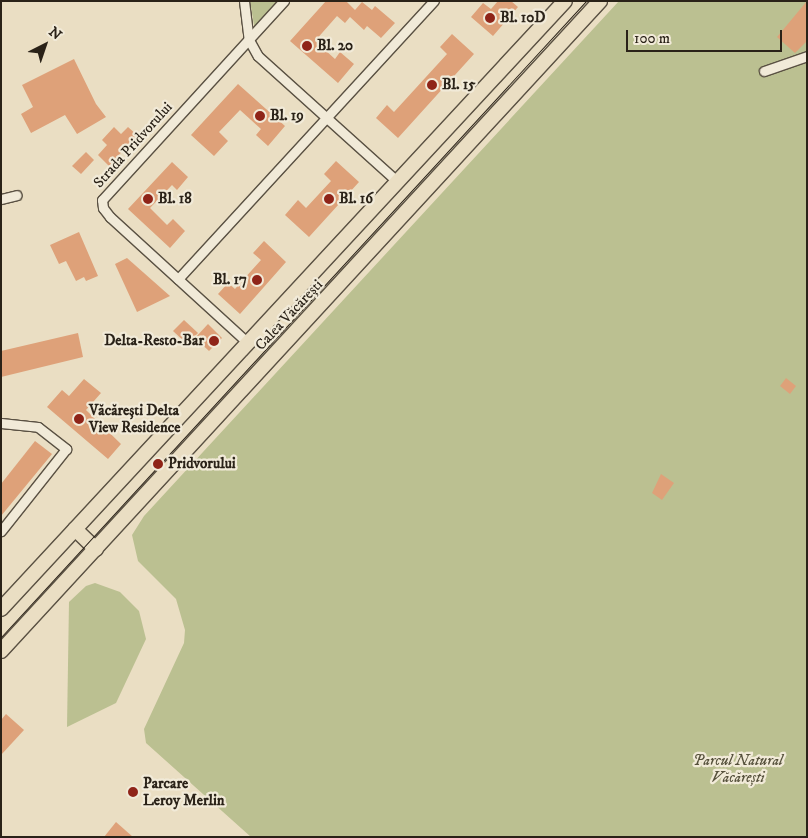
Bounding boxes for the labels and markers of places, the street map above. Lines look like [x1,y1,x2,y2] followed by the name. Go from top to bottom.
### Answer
[500,9,545,27] place label: Bl. 10D
[484,12,496,24] marker: Bl. 10D
[317,37,353,55] place label: Bl. 20
[301,40,313,52] marker: Bl. 20
[442,76,476,94] place label: Bl. 15
[426,79,438,91] marker: Bl. 15
[270,107,304,125] place label: Bl. 19
[254,110,266,122] marker: Bl. 19
[158,190,192,208] place label: Bl. 18
[339,190,373,208] place label: Bl. 16
[142,193,154,205] marker: Bl. 18
[323,193,335,205] marker: Bl. 16
[213,271,247,289] place label: Bl. 17
[251,274,263,286] marker: Bl. 17
[104,332,204,350] place label: Delta-Resto-Bar
[208,335,220,347] marker: Delta-Resto-Bar
[89,401,180,436] place label: Văcărești Delta View Residence
[73,413,85,425] marker: Văcărești Delta View Residence
[168,455,236,473] place label: Pridvorului
[152,458,164,470] marker: Pridvorului
[143,774,225,809] place label: Parcare Leroy Merlin
[127,786,139,798] marker: Parcare Leroy Merlin

